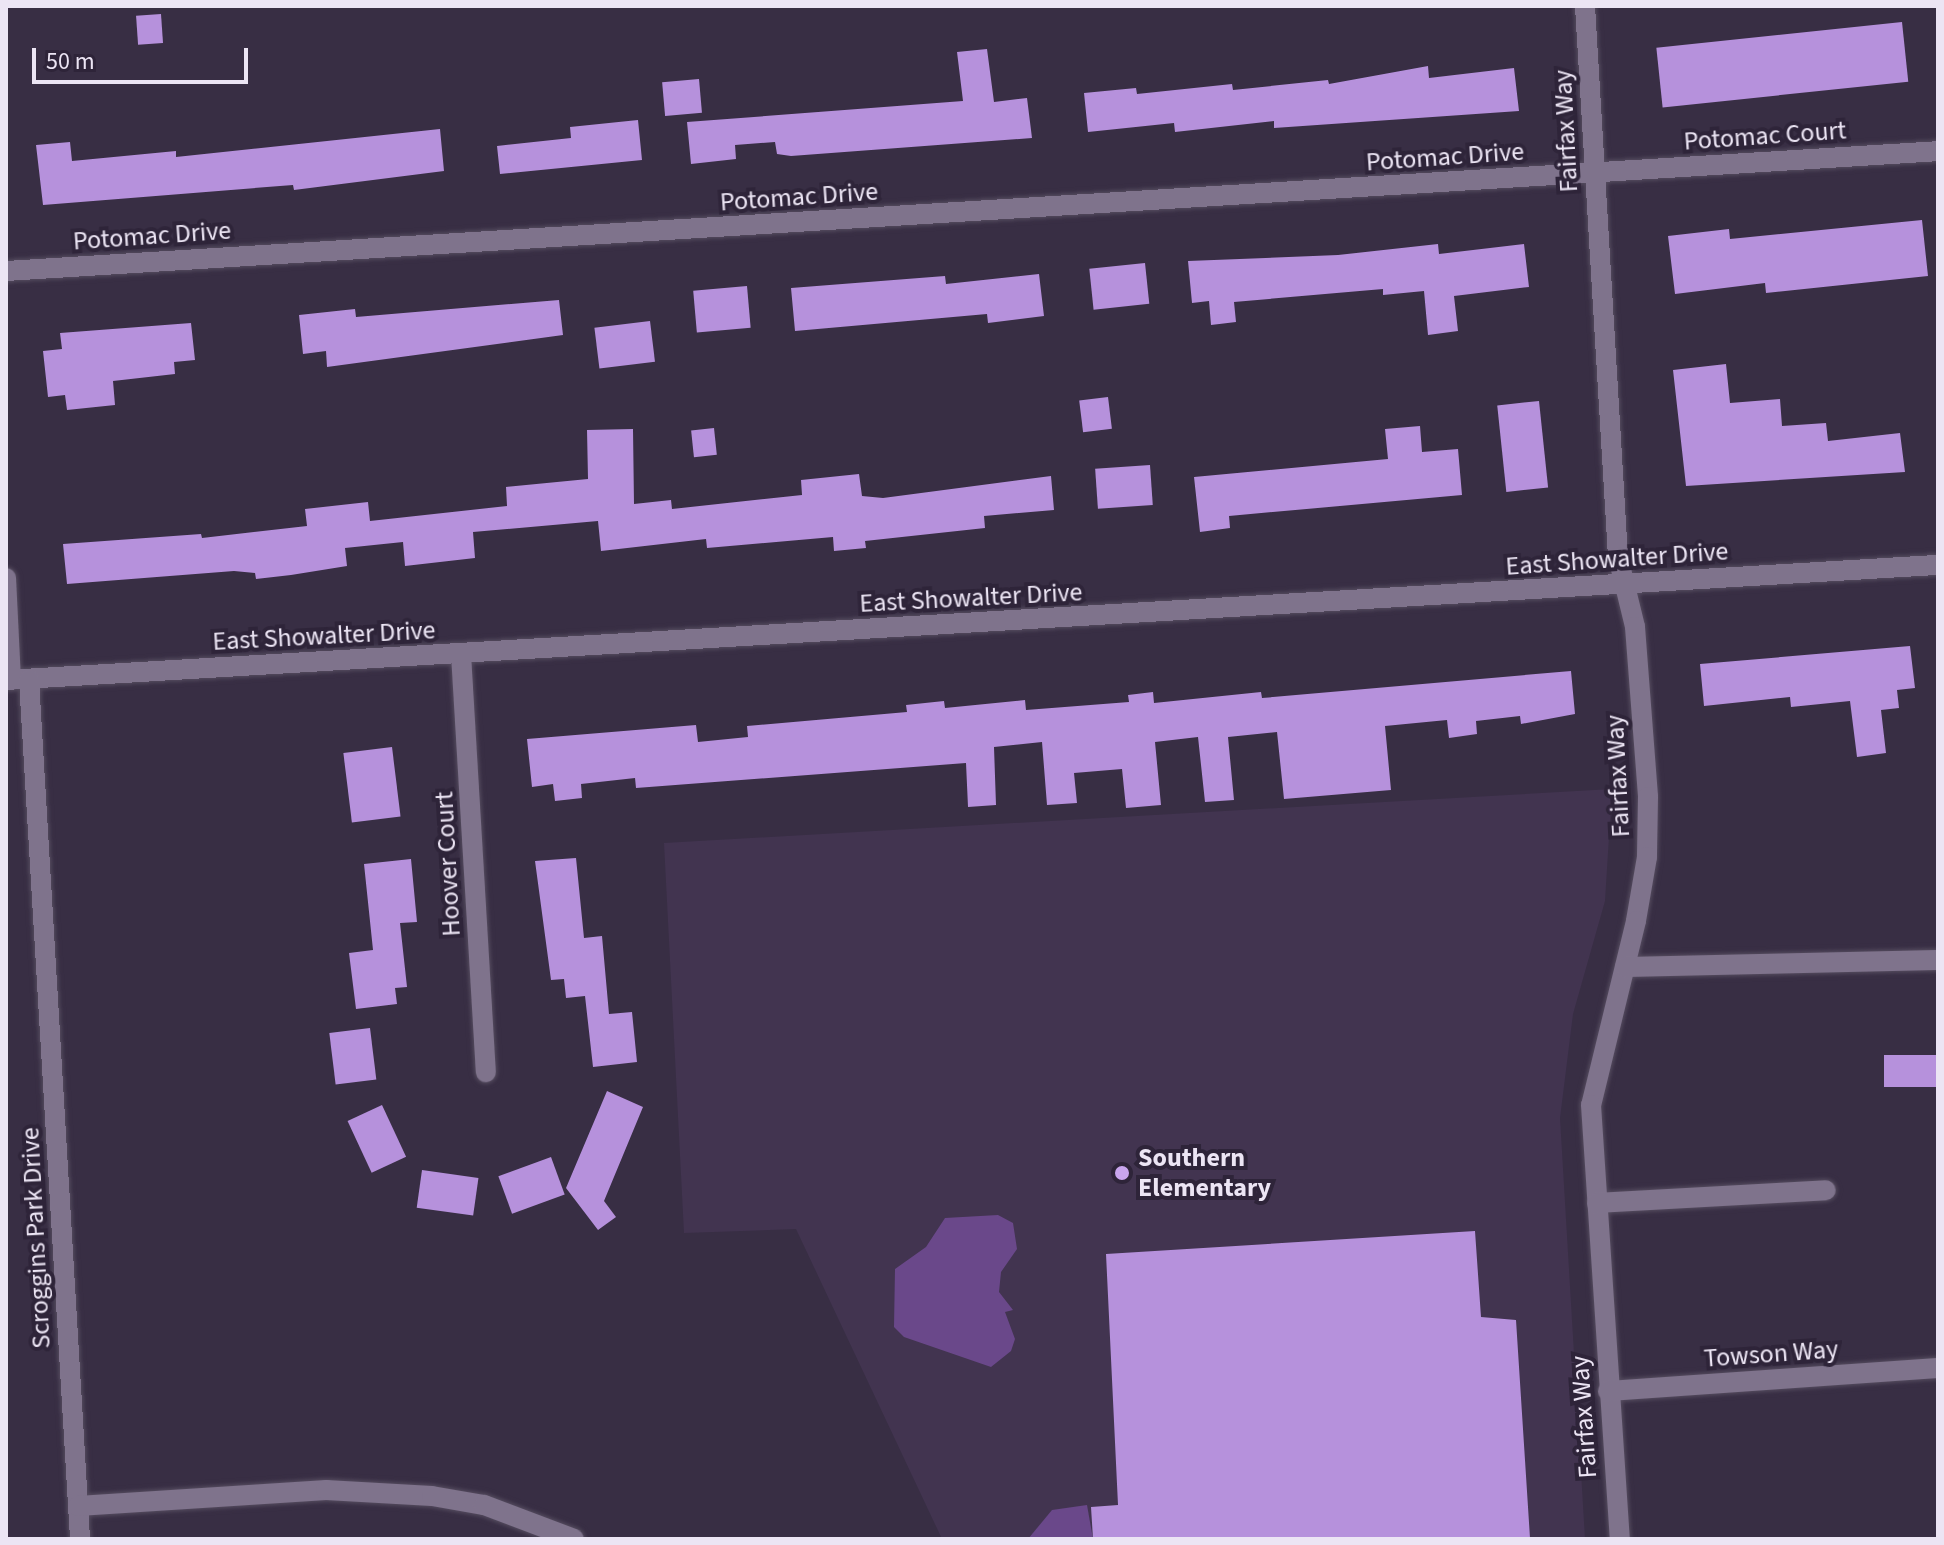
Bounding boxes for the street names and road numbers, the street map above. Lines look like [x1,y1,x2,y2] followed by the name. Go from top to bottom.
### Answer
[1547,69,1585,193] street label: Fairfax Way
[1683,115,1847,157] street label: Potomac Court
[1365,136,1525,178] street label: Potomac Drive
[719,176,879,218] street label: Potomac Drive
[72,215,232,257] street label: Potomac Drive
[1505,536,1729,582] street label: East Showalter Drive
[859,577,1083,619] street label: East Showalter Drive
[212,615,436,657] street label: East Showalter Drive
[1599,714,1637,838] street label: Fairfax Way
[429,791,467,937] street label: Hoover Court
[15,1127,57,1349] street label: Scroggins Park Drive
[1703,1334,1839,1374] street label: Towson Way
[1564,1355,1604,1479] street label: Fairfax Way

